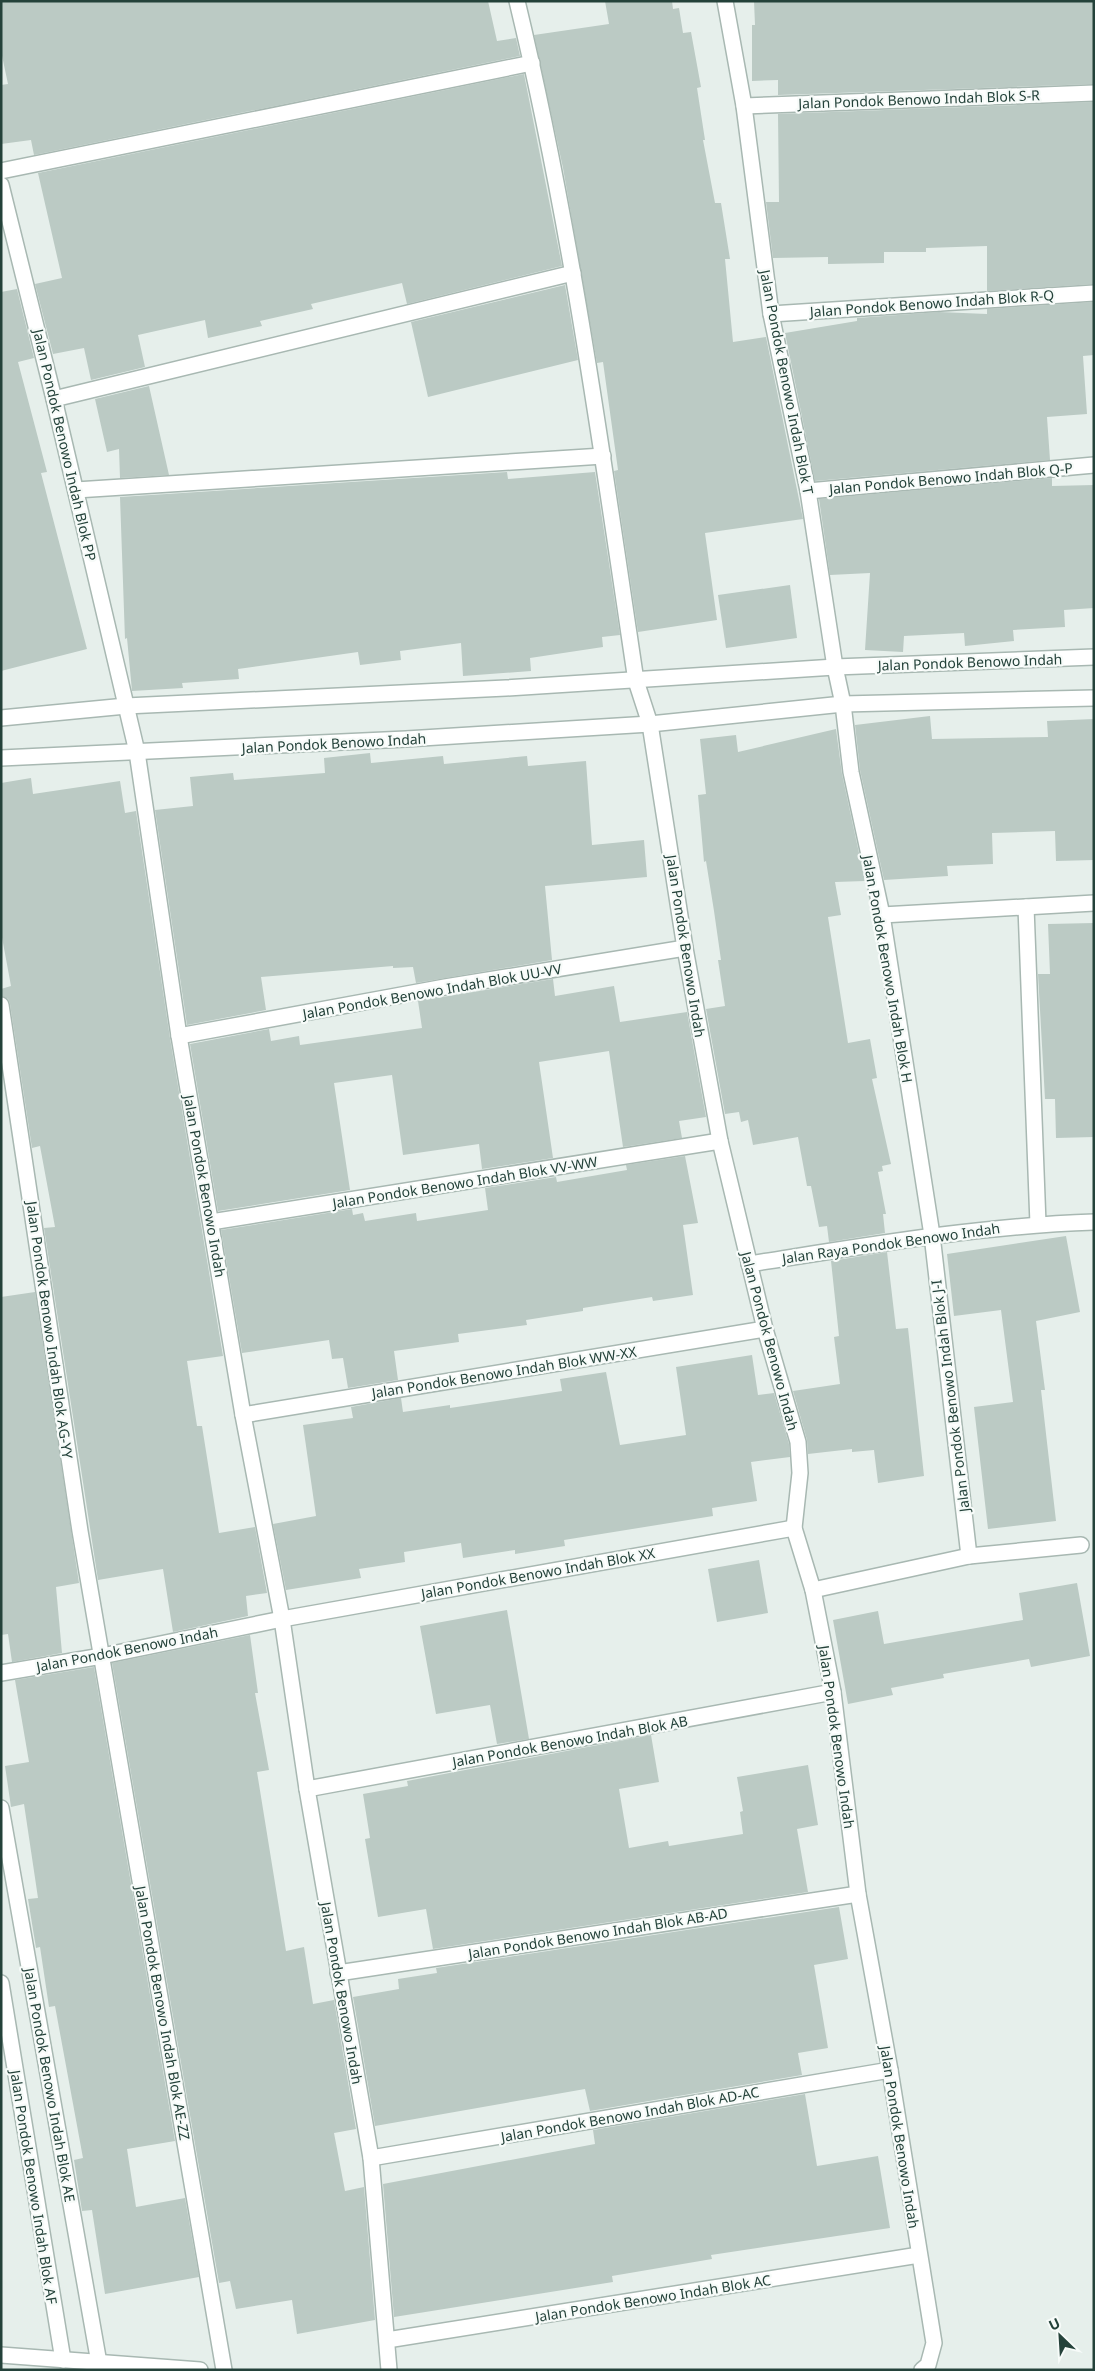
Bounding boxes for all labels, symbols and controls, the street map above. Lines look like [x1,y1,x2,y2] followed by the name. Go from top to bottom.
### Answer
[796,85,1040,113] street label: Jalan Pondok Benowo Indah Blok S-R
[756,266,818,496] street label: Jalan Pondok Benowo Indah Blok T
[807,285,1055,321] street label: Jalan Pondok Benowo Indah Blok R-Q
[29,325,101,563] street label: Jalan Pondok Benowo Indah Blok PP
[826,458,1074,498] street label: Jalan Pondok Benowo Indah Blok Q-P
[875,649,1063,675] street label: Jalan Pondok Benowo Indah
[239,729,427,757] street label: Jalan Pondok Benowo Indah
[662,851,710,1039] street label: Jalan Pondok Benowo Indah
[858,852,917,1084] street label: Jalan Pondok Benowo Indah Blok H
[299,959,563,1023] street label: Jalan Pondok Benowo Indah Blok UU-VV
[179,1091,230,1279] street label: Jalan Pondok Benowo Indah
[329,1152,599,1213] street label: Jalan Pondok Benowo Indah Blok VV-WW
[22,1198,77,1460] street label: Jalan Pondok Benowo Indah Blok AG-YY
[779,1218,1001,1268] street label: Jalan Raya Pondok Benowo Indah
[736,1247,803,1433] street label: Jalan Pondok Benowo Indah
[926,1279,974,1515] street label: Jalan Pondok Benowo Indah Blok J-I
[368,1342,638,1403] street label: Jalan Pondok Benowo Indah Blok WW-XX
[418,1543,657,1603] street label: Jalan Pondok Benowo Indah Blok XX
[33,1622,219,1676] street label: Jalan Pondok Benowo Indah
[814,1642,859,1830] street label: Jalan Pondok Benowo Indah
[449,1711,689,1771] street label: Jalan Pondok Benowo Indah Blok AB
[131,1882,195,2142] street label: Jalan Pondok Benowo Indah Blok AE-ZZ
[316,1898,367,2086] street label: Jalan Pondok Benowo Indah
[465,1903,729,1963] street label: Jalan Pondok Benowo Indah Blok AB-AD
[20,1965,80,2204] street label: Jalan Pondok Benowo Indah Blok AE
[876,2042,924,2230] street label: Jalan Pondok Benowo Indah
[6,2067,62,2305] street label: Jalan Pondok Benowo Indah Blok AF
[497,2082,761,2146] street label: Jalan Pondok Benowo Indah Blok AD-AC
[532,2270,772,2326] street label: Jalan Pondok Benowo Indah Blok AC
[1035,2311,1085,2361] north arrow
[1045,2313,1063,2335] text: U

